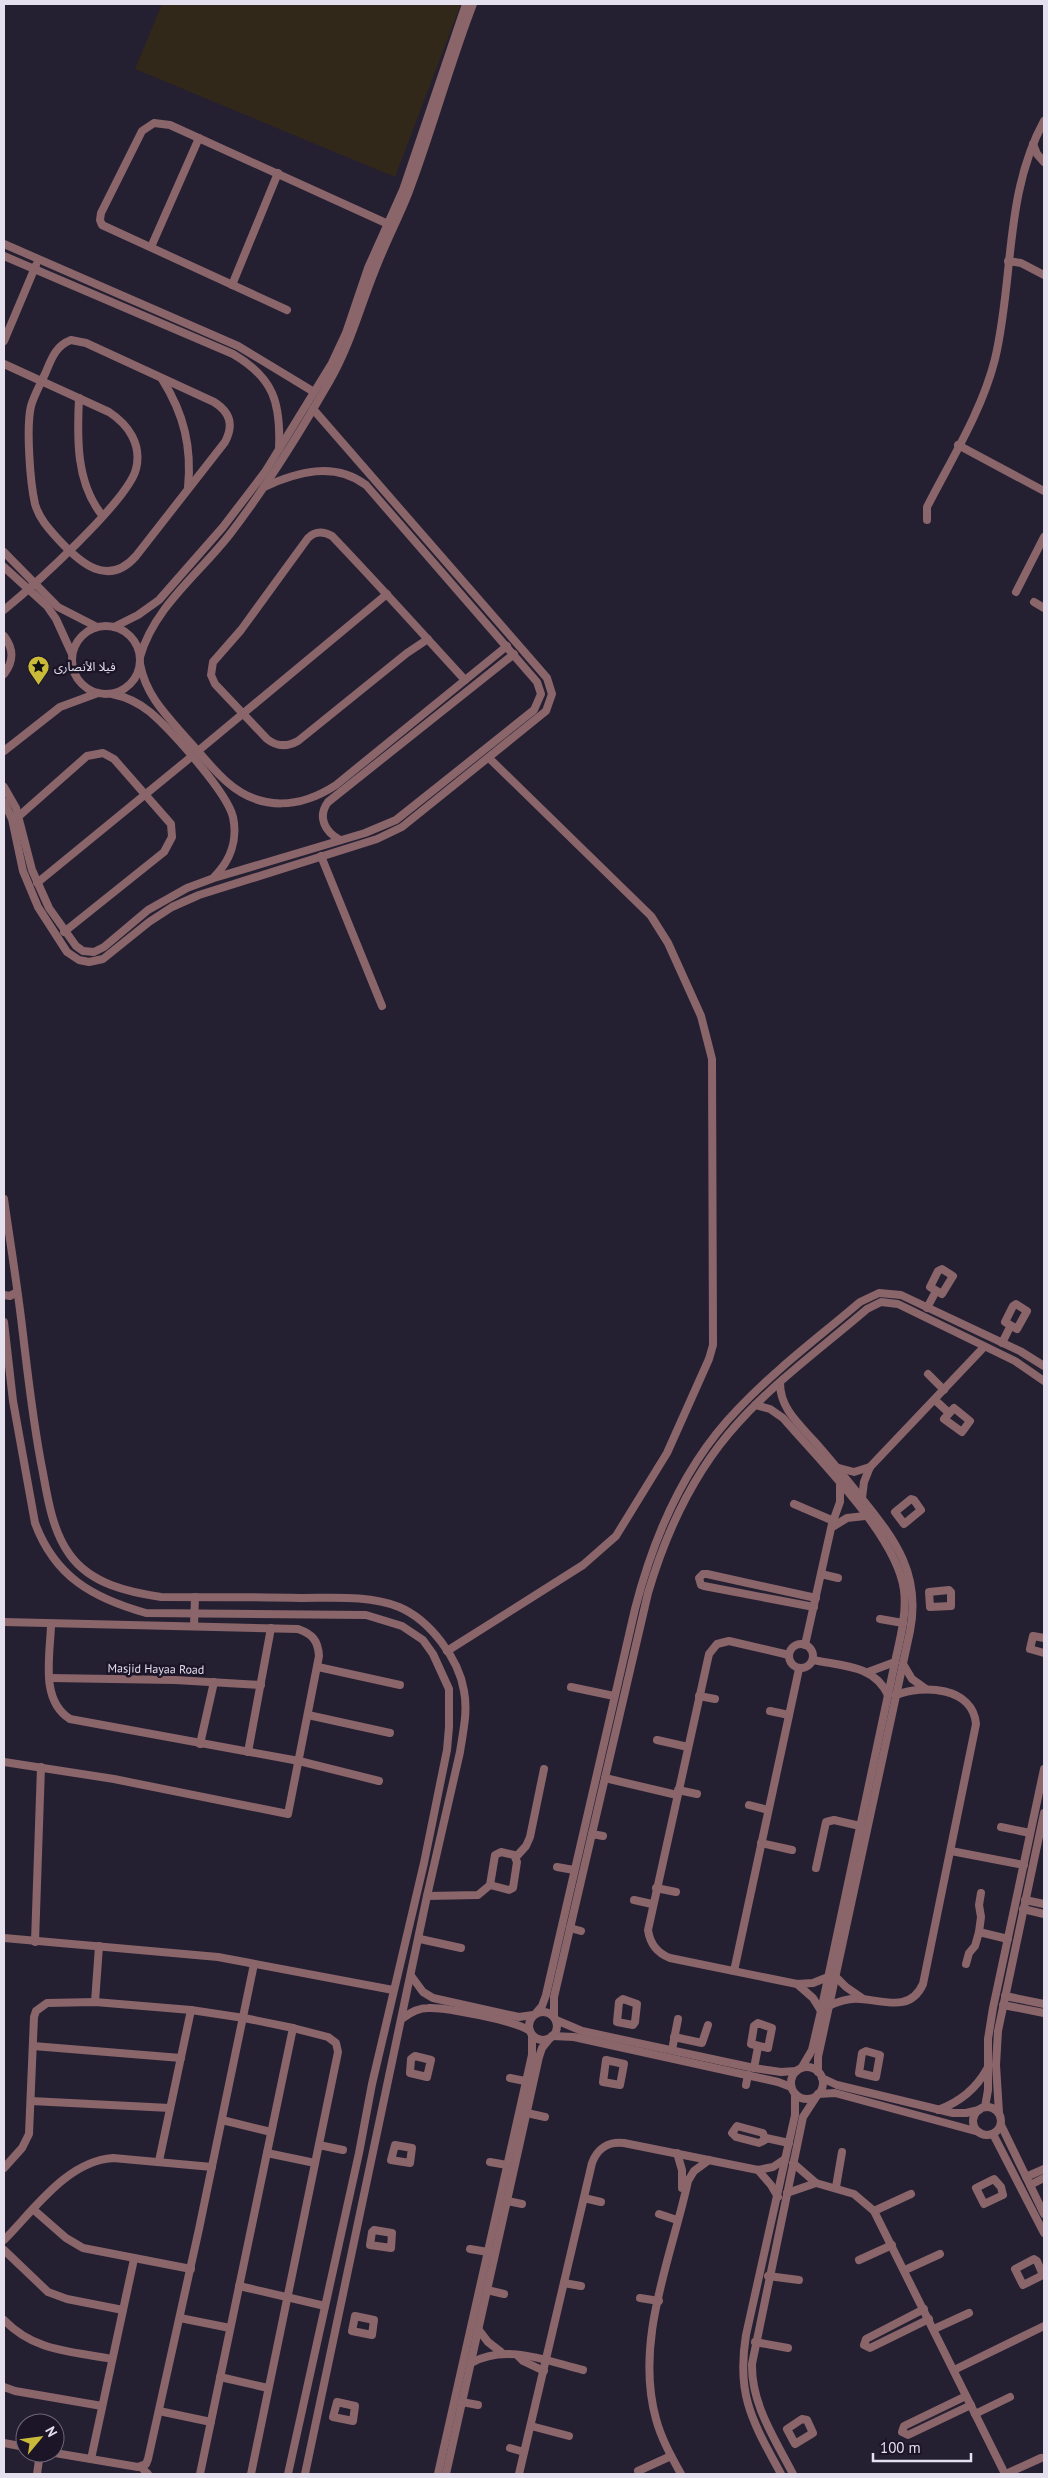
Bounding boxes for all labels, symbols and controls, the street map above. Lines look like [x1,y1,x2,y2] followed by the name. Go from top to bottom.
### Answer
[26,655,50,686] place icon: فيلا الأنصارى
[54,659,116,674] place label: فيلا الأنصارى
[108,1660,204,1677] street label: Masjid Hayaa Road
[15,2413,65,2463] north arrow
[41,2423,61,2440] text: N
[873,2430,970,2462] scale bar
[880,2438,921,2457] text: 100 m

